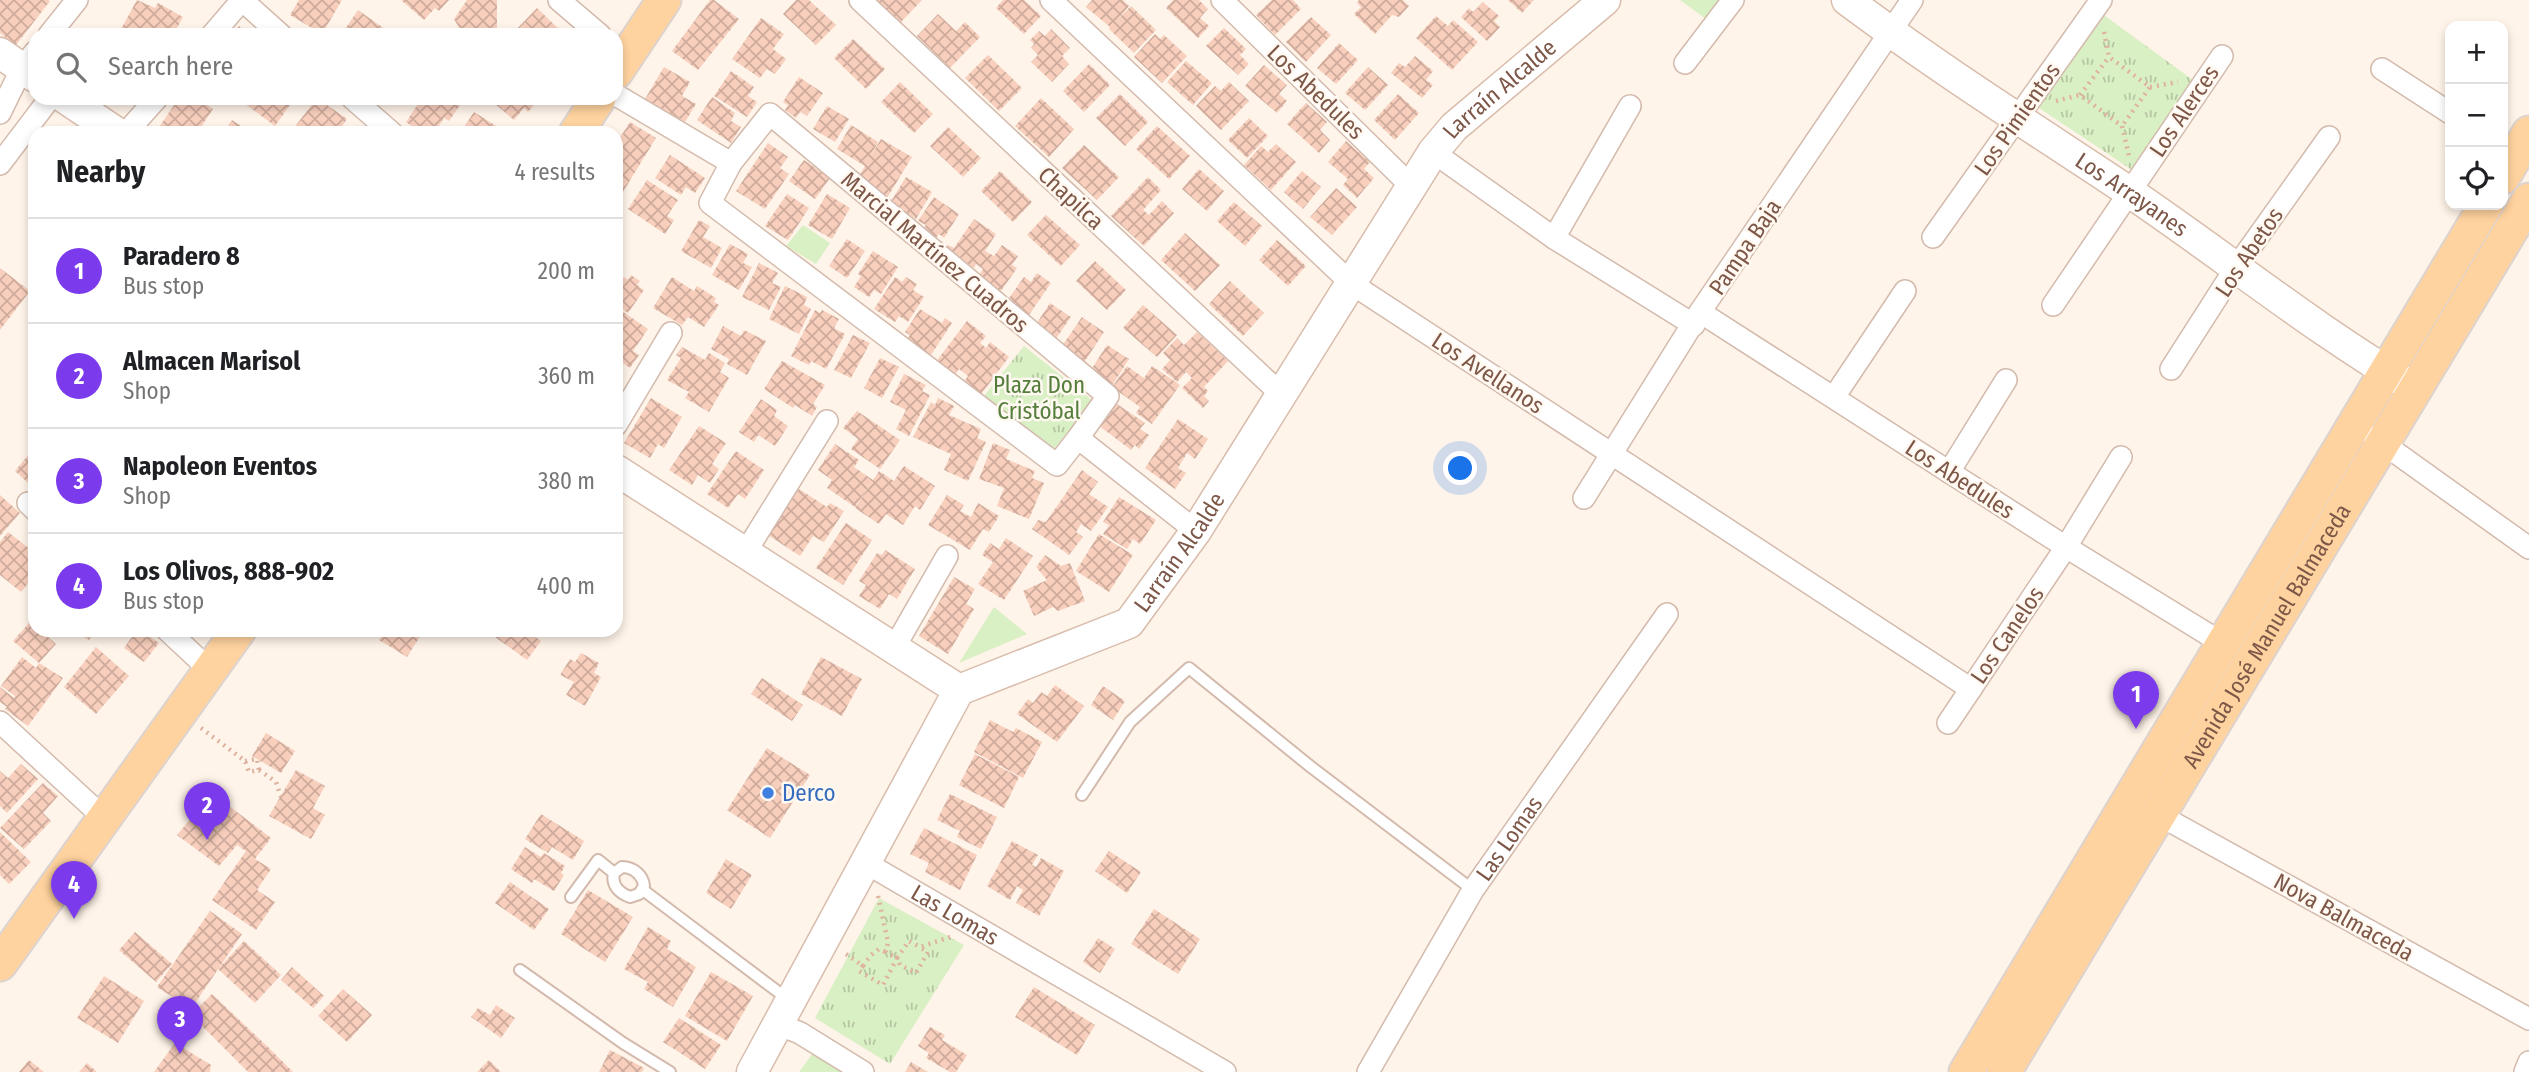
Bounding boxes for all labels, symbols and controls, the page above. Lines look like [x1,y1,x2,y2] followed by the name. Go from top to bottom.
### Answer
[2445,21,2508,210] map controls
[2445,21,2508,84] button: +
[28,28,623,105] search box
[1437,33,1562,144] street label: Larraín Alcalde
[1262,39,1371,145] street label: Los Abedules
[52,48,90,86] icon: search
[108,51,233,82] text: Search here
[1968,57,2066,181] street label: Los Pimientos
[2143,60,2225,162] street label: Los Alerces
[2445,84,2508,147] button: −
[2070,146,2194,243] street label: Los Arrayanes
[2445,147,2508,210] button: locate
[56,154,145,190] text: Nearby
[514,158,595,186] text: 4 results
[1032,161,1110,235] street label: Chapilca
[836,165,1035,339] street label: Marcial Martínez Cuadros
[1703,194,1787,300] street label: Pampa Baja
[2209,202,2289,302] street label: Los Abetos
[123,241,240,272] text: Paradero 8
[74,257,84,285] text: 1
[538,257,595,285] text: 200 m
[123,272,204,300] text: Bus stop
[1427,326,1549,420] street label: Los Avellanos
[123,346,300,377] text: Almacen Marisol
[74,362,84,390] text: 2
[538,362,595,390] text: 360 m
[993,371,1085,425] park label: Plaza Don Cristóbal
[123,377,171,405] text: Shop
[1900,433,2020,525] street label: Los Abedules
[123,451,317,482] text: Napoleon Eventos
[1443,451,1477,485] your location
[74,467,84,495] text: 3
[538,467,595,495] text: 380 m
[123,482,171,510] text: Shop
[1128,487,1231,618] street label: Larraín Alcalde
[2176,499,2357,773] street label: Avenida José Manuel Balmaceda
[123,556,334,587] text: Los Olivos, 888-902
[73,572,85,600] text: 4
[537,572,595,600] text: 400 m
[1964,581,2050,689] street label: Los Canelos
[123,587,204,615] text: Bus stop
[2113,671,2159,729] pin: 1
[782,779,836,807] place label: Derco
[184,782,230,840] pin: 2
[760,785,776,801] marker: Derco
[1470,791,1549,886] street label: Las Lomas
[51,861,97,919] pin: 4
[2269,867,2419,967] street label: Nova Balmaceda
[906,878,1004,951] street label: Las Lomas
[157,996,203,1054] pin: 3

